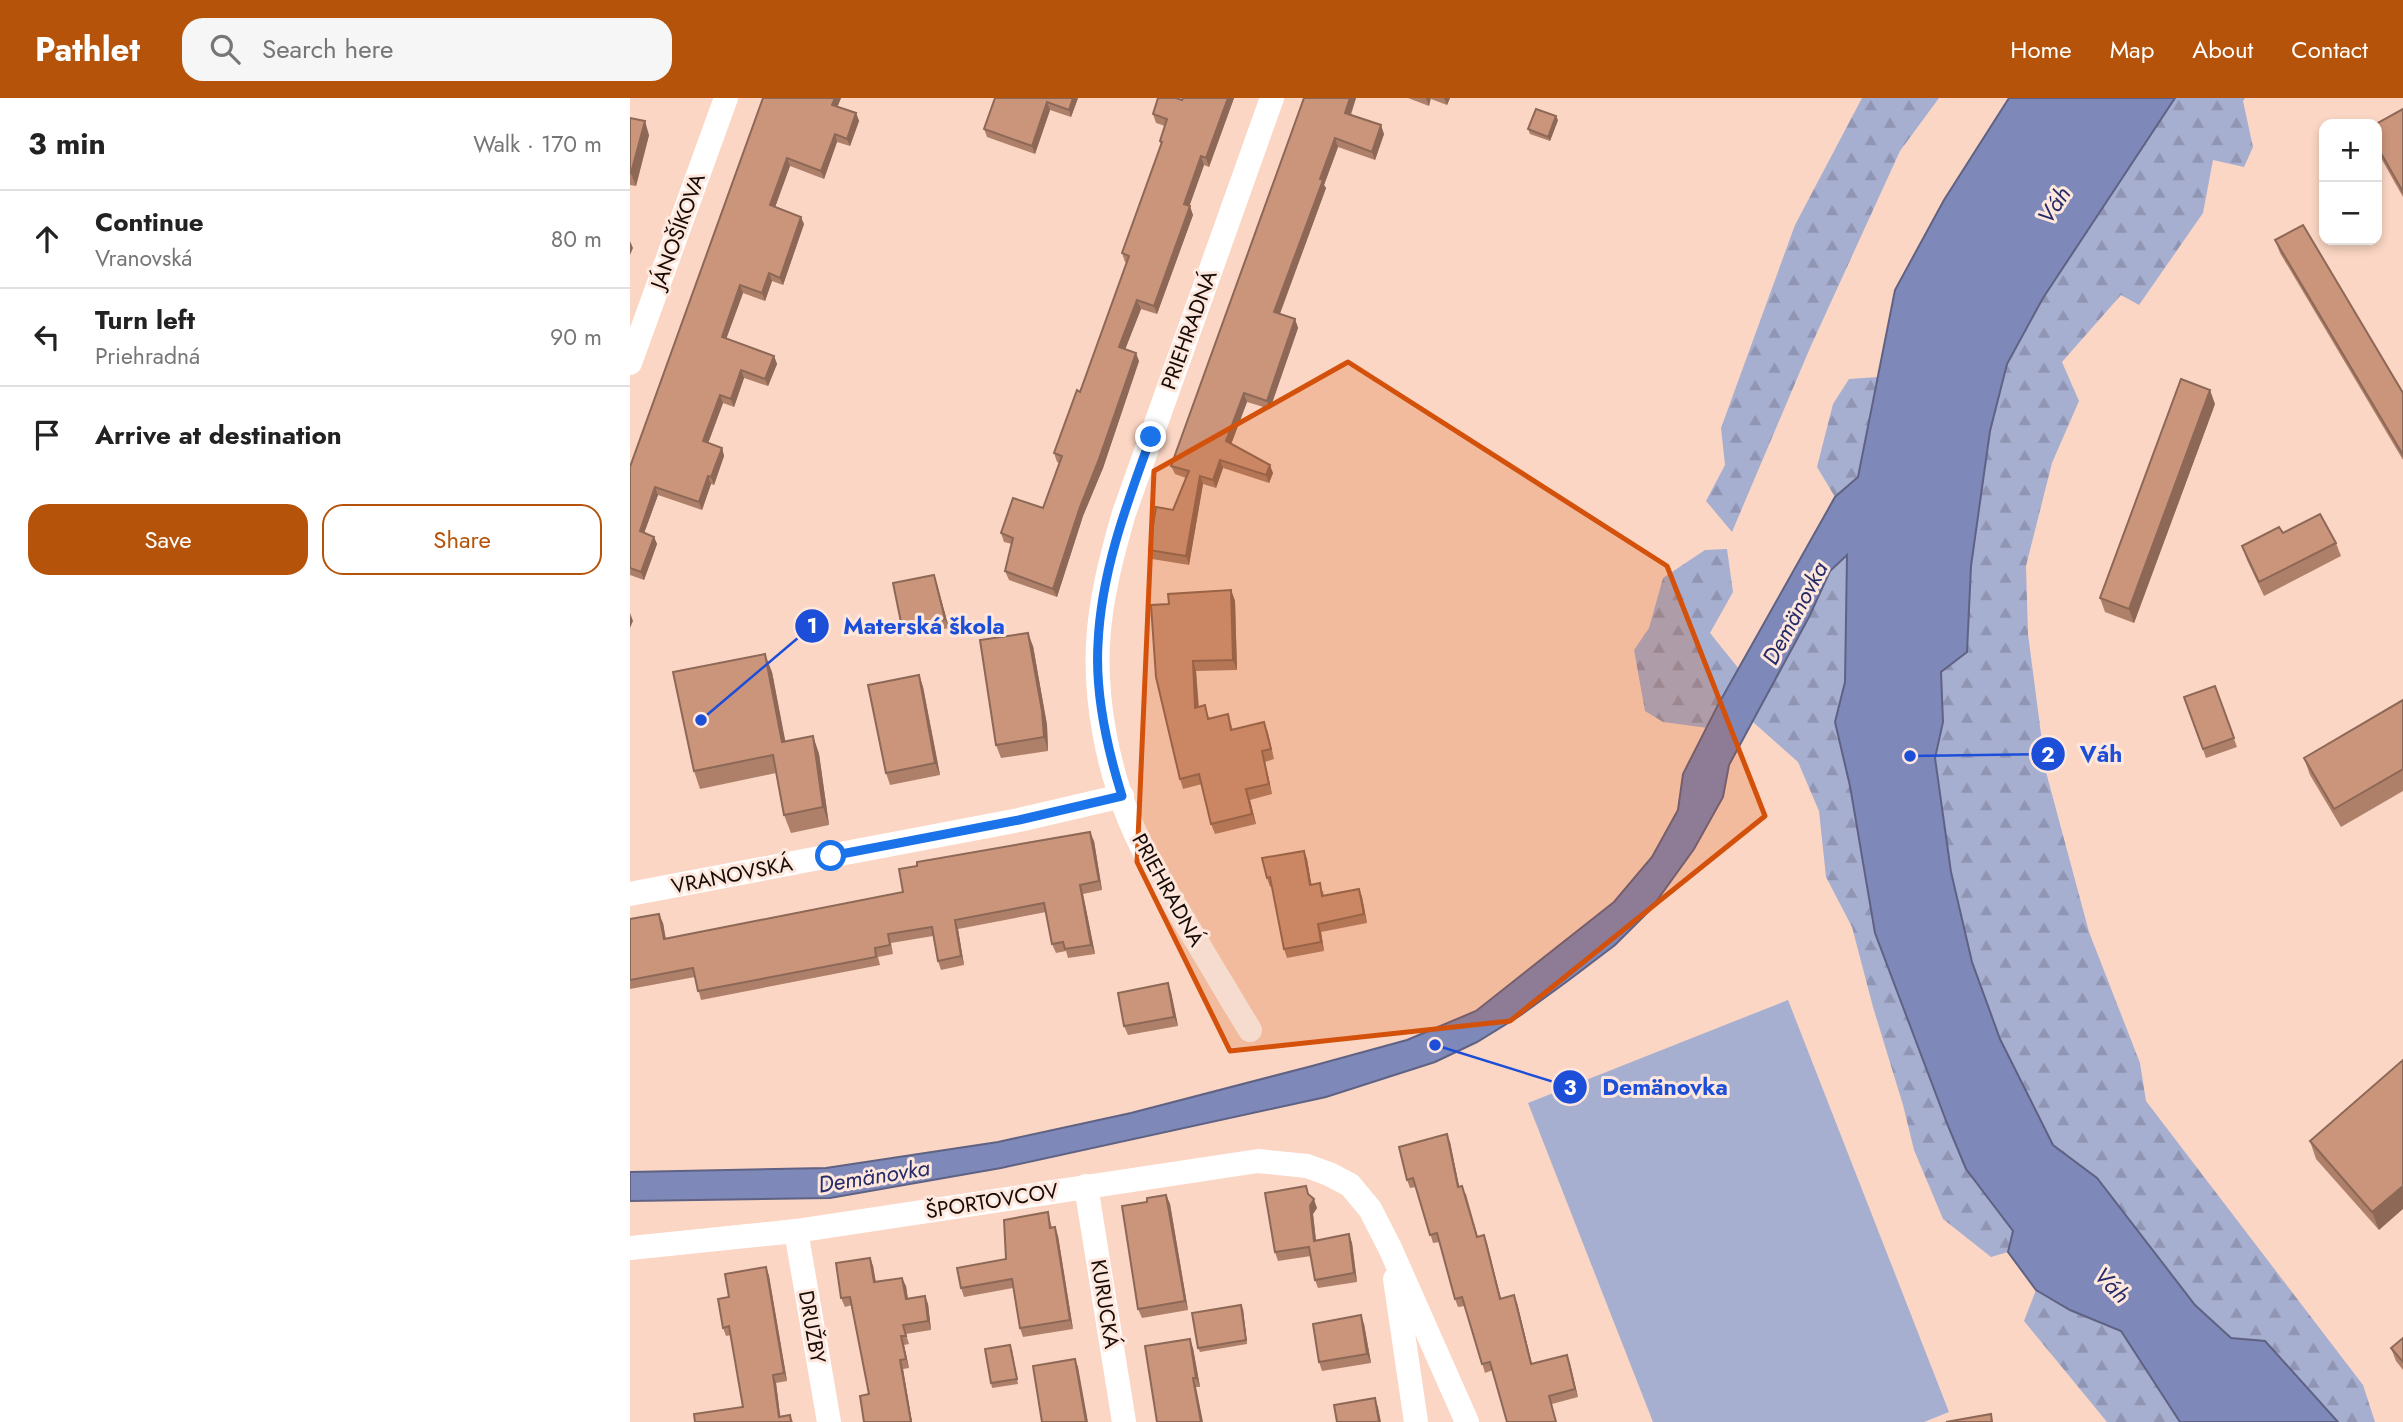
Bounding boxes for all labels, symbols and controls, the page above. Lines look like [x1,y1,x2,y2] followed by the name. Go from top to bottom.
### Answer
[182,18,672,81] search box
[35,26,140,73] text: Pathlet
[206,30,244,68] icon: search
[262,30,393,68] text: Search here
[2010,32,2072,67] text: Home
[2110,32,2154,67] text: Map
[2192,32,2253,67] text: About
[2291,32,2368,67] text: Contact
[2319,119,2382,245] map controls
[2319,119,2382,182] button: +
[28,122,106,165] text: 3 min
[473,127,602,161] text: Walk · 170 m
[642,169,713,296] street label: JÁNOŠÍKOVA
[2029,179,2079,231] water label: Váh
[2319,182,2382,245] button: −
[95,203,204,241] text: Continue
[28,220,66,258] icon: ahead
[551,222,602,256] text: 80 m
[95,241,192,275] text: Vranovská
[1154,266,1225,394] street label: PRIEHRADNÁ
[95,301,195,339] text: Turn left
[28,318,66,356] icon: left
[550,320,602,354] text: 90 m
[95,339,200,373] text: Priehradná
[28,416,66,454] icon: arrive
[95,416,342,454] text: Arrive at destination
[1135,421,1166,452] route end
[28,504,308,575] button: Save
[322,504,602,575] button: Share
[1754,555,1837,671] water label: Demänovka
[794,604,1019,648] callout: Materská škola
[843,609,1005,643] text: Materská škola
[807,611,817,641] text: 1
[2031,732,2136,776] callout: Váh
[2079,737,2122,771] text: Váh
[2041,740,2055,770] text: 2
[1125,828,1211,952] street label: PRIEHRADNÁ
[815,840,846,871] route start
[669,849,795,901] street label: VRANOVSKÁ
[1553,1065,1742,1109] callout: Demänovka
[1602,1070,1728,1104] text: Demänovka
[1563,1073,1577,1103] text: 3
[816,1150,933,1202] water label: Demänovka
[924,1176,1061,1226] street label: ŠPORTOVCOV
[1083,1257,1127,1351] street label: KURUCKÁ
[2086,1259,2138,1311] water label: Váh
[791,1288,833,1366] street label: DRUŽBY

